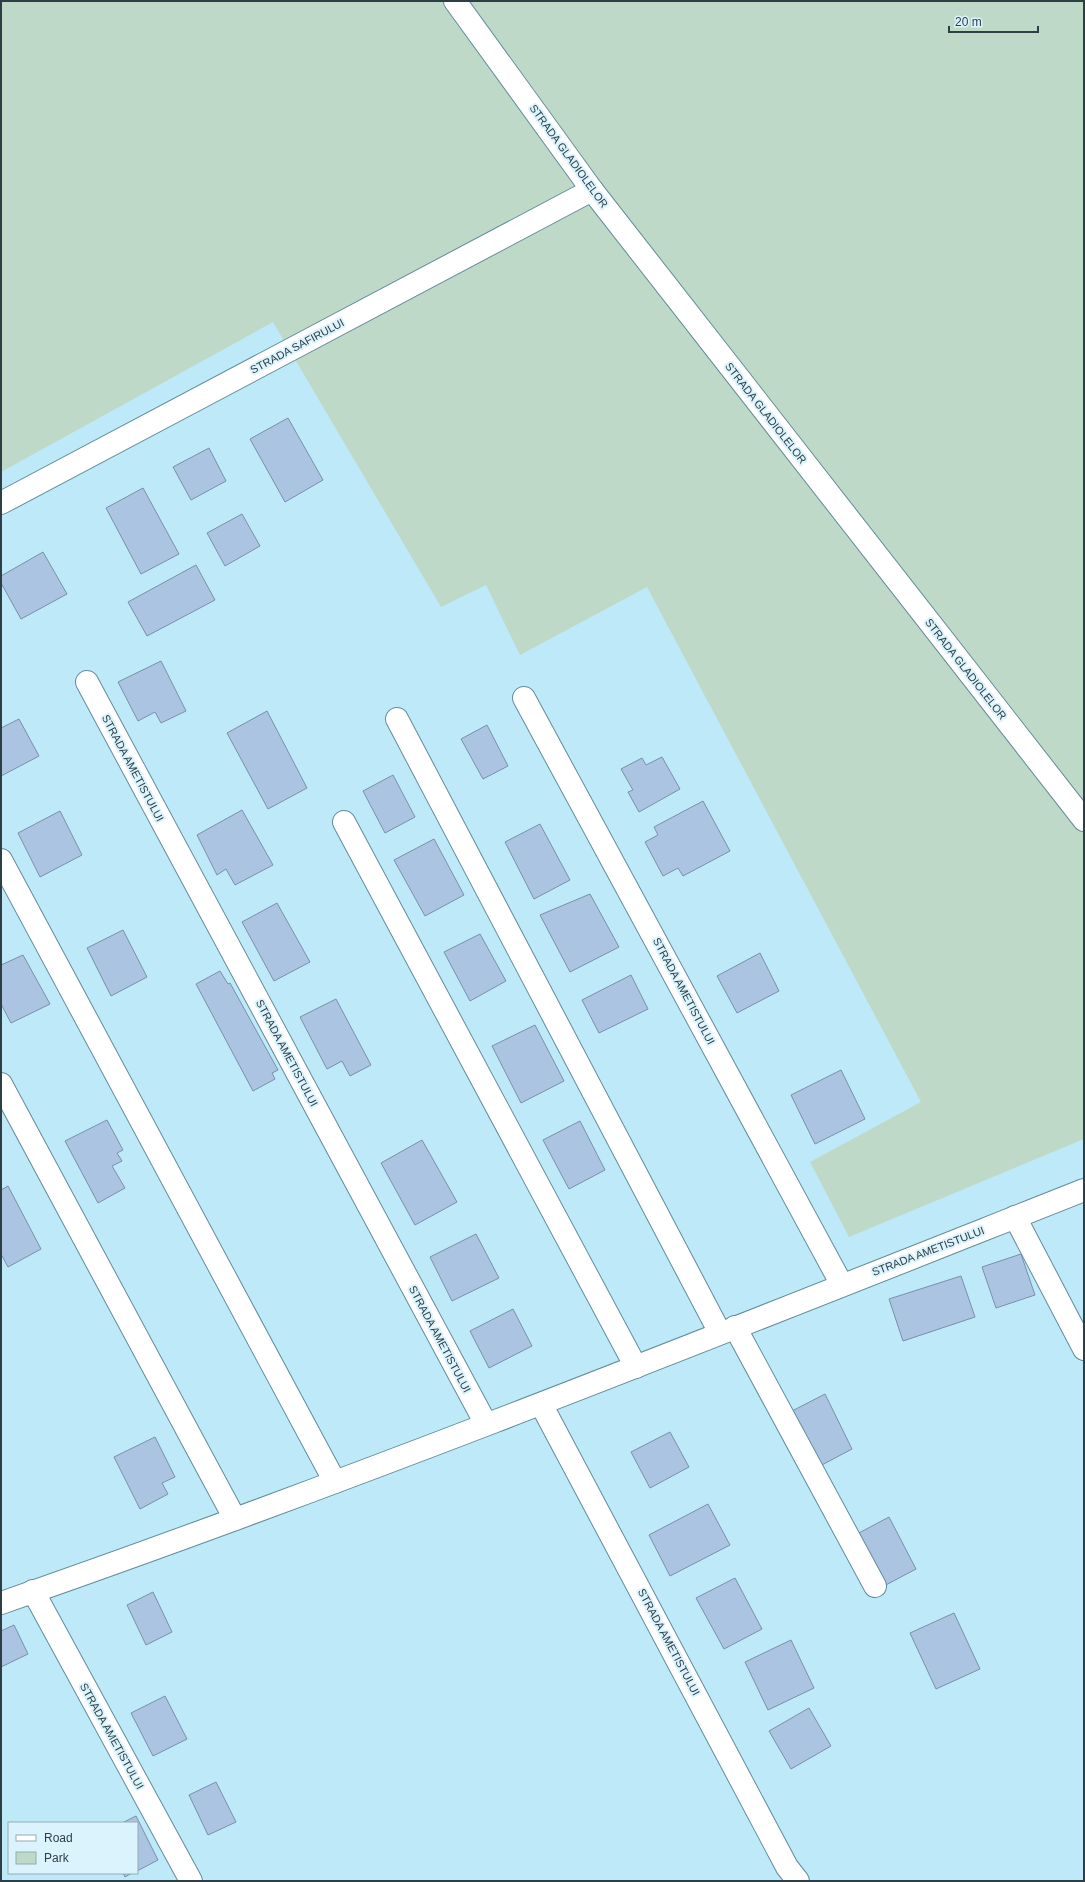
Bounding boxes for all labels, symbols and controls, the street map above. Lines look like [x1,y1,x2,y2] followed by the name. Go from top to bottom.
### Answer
[949,8,1038,34] scale bar
[955,15,982,29] text: 20 m
[527,102,611,210] street label: STRADA GLADIOLELOR
[248,316,346,376] street label: STRADA SAFIRULUI
[723,360,809,466] street label: STRADA GLADIOLELOR
[923,616,1009,722] street label: STRADA GLADIOLELOR
[100,713,166,823] street label: STRADA AMETISTULUI
[651,936,717,1046] street label: STRADA AMETISTULUI
[254,998,320,1108] street label: STRADA AMETISTULUI
[870,1224,986,1278] street label: STRADA AMETISTULUI
[407,1284,473,1394] street label: STRADA AMETISTULUI
[636,1587,702,1697] street label: STRADA AMETISTULUI
[78,1681,146,1791] street label: STRADA AMETISTULUI
[8,1822,138,1874] legend
[44,1831,73,1845] text: Road
[44,1851,70,1865] text: Park

